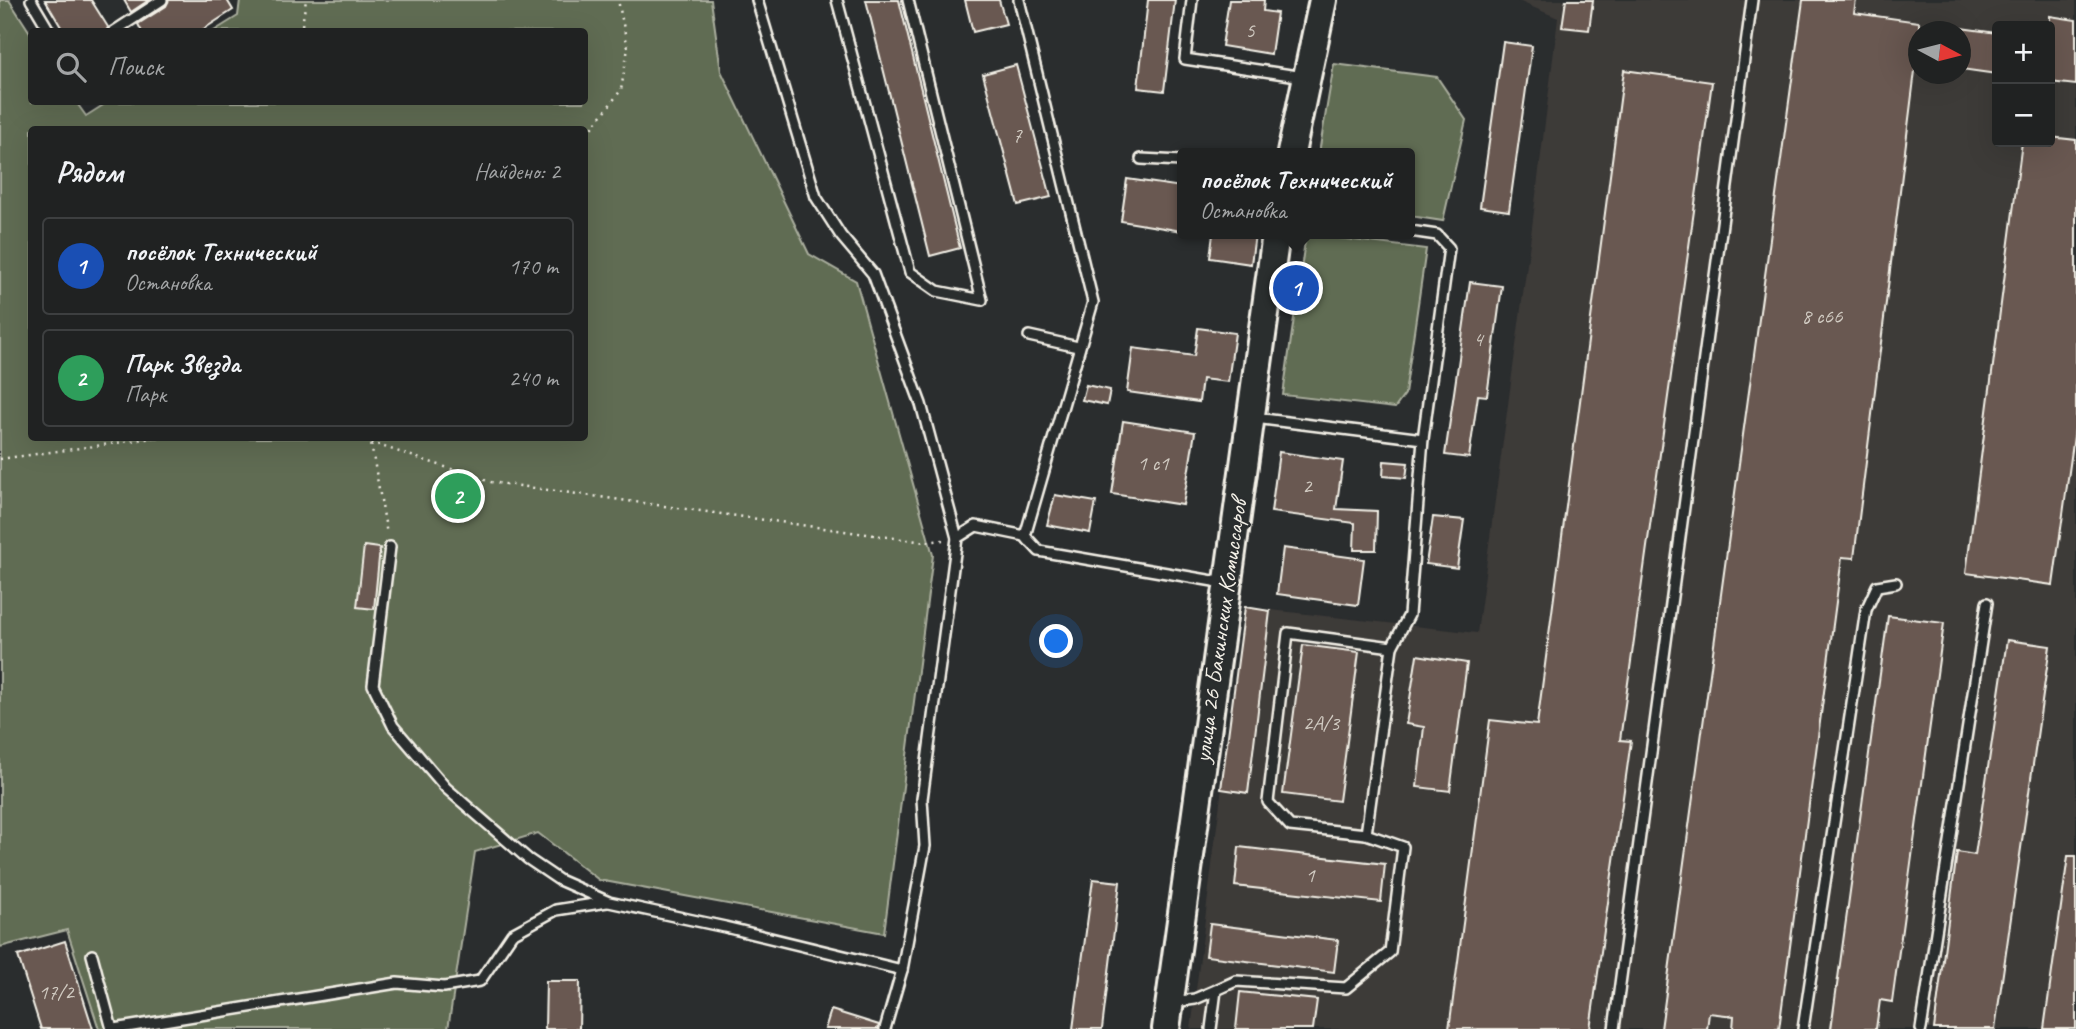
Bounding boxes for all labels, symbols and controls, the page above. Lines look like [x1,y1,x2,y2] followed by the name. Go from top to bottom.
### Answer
[1245,17,1256,43] house number: 5
[1908,21,1971,84] north arrow
[1992,21,2055,147] map controls
[1992,21,2055,84] button: +
[28,28,588,105] search box
[52,48,90,86] icon: search
[108,50,163,83] text: Поиск
[1992,84,2055,147] button: −
[1012,122,1023,148] house number: 7
[1177,148,1415,239] popup
[56,153,123,191] text: Рядом
[474,157,560,186] text: Найдено: 2
[1200,163,1392,196] text: посёлок Технический
[1200,196,1286,225] text: Остановка
[125,235,317,268] text: посёлок Технический
[76,252,86,281] text: 1
[509,252,558,281] text: 170 m
[1273,262,1319,314] pin: 1
[125,268,211,297] text: Остановка
[1802,303,1843,329] house number: 8 с66
[1473,326,1485,352] house number: 4
[125,347,240,380] text: Парк Звезда
[76,364,86,393] text: 2
[509,364,558,393] text: 240 m
[125,380,166,409] text: Парк
[1137,450,1170,476] house number: 1 с1
[435,470,481,522] pin: 2
[1302,473,1313,499] house number: 2
[1186,492,1254,767] street label: улица 26 Бакинских Комиссаров
[1039,624,1073,658] your location
[1303,710,1341,736] house number: 2А/3
[1305,862,1316,888] house number: 1
[38,979,75,1005] house number: 17/2

